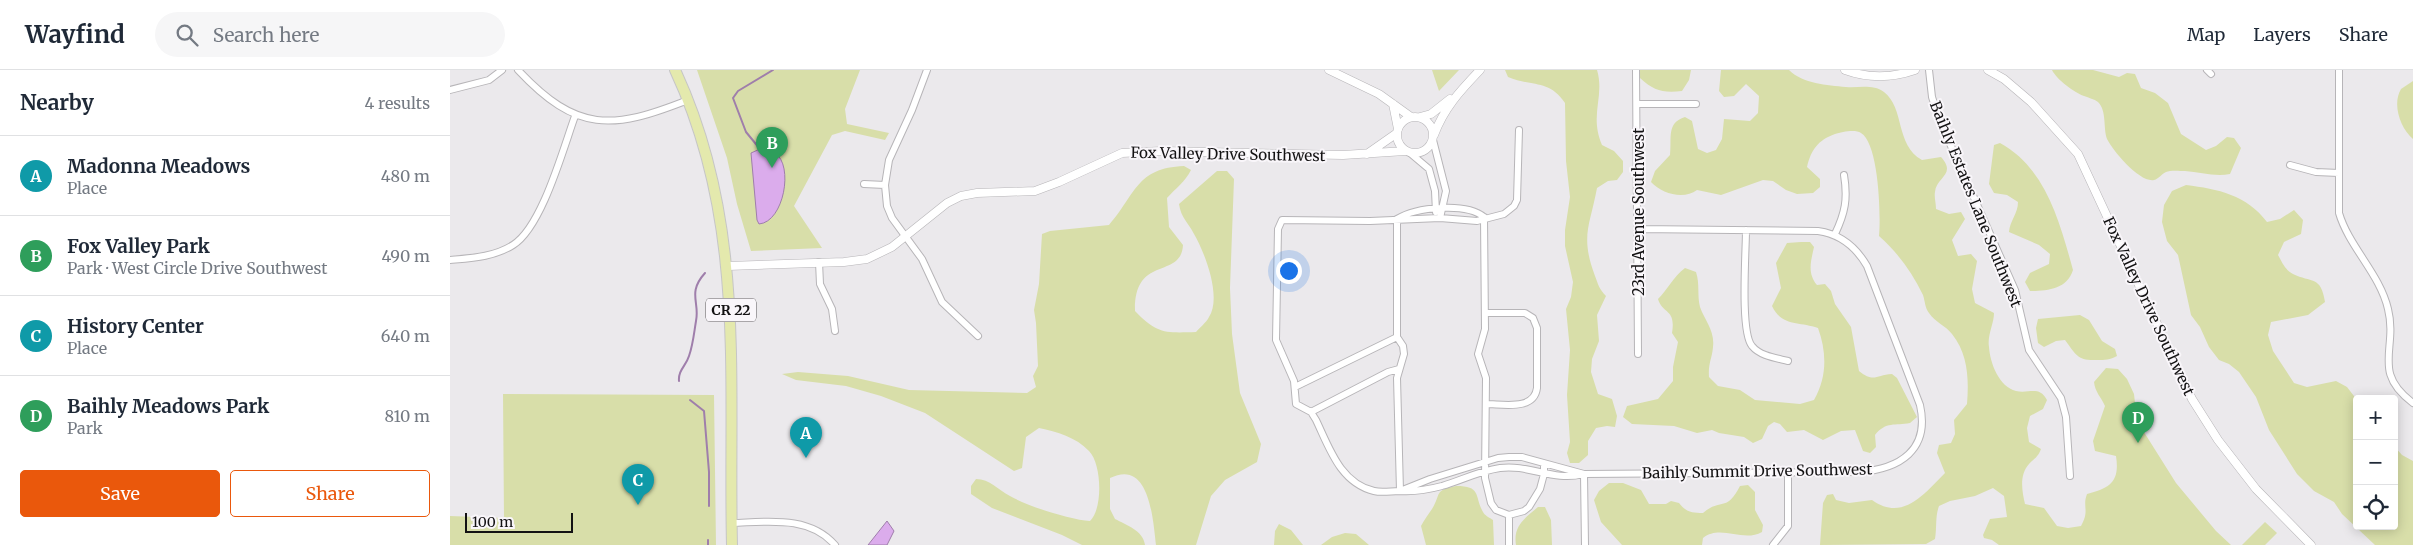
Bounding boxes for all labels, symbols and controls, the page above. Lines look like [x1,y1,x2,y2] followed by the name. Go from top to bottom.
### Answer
[155,12,505,57] search box
[25,19,125,50] text: Wayfind
[173,21,201,49] icon: search
[213,23,319,47] text: Search here
[2187,23,2225,46] text: Map
[2253,23,2311,46] text: Layers
[2339,23,2388,46] text: Share
[20,89,94,116] text: Nearby
[364,93,430,113] text: 4 results
[1926,98,2026,310] street label: Baihly Estates Lane Southwest
[756,127,788,168] pin: B
[1629,128,1648,296] street label: 23rd Avenue Southwest
[1130,143,1326,165] street label: Fox Valley Drive Southwest
[67,154,250,178] text: Madonna Meadows
[30,166,42,186] text: A
[381,166,430,186] text: 480 m
[67,178,107,198] text: Place
[2099,214,2199,399] street label: Fox Valley Drive Southwest
[67,234,210,258] text: Fox Valley Park
[30,246,42,266] text: B
[381,246,430,266] text: 490 m
[67,258,327,278] text: Park · West Circle Drive Southwest
[1276,258,1302,284] your location
[706,298,756,322] road number: CR 22
[67,314,204,338] text: History Center
[31,326,41,346] text: C
[381,326,430,346] text: 640 m
[67,338,107,358] text: Place
[67,394,269,418] text: Baihly Meadows Park
[2353,395,2398,530] map controls
[2353,395,2398,440] button: +
[2122,402,2154,443] pin: D
[30,406,42,426] text: D
[384,406,430,426] text: 810 m
[790,417,822,458] pin: A
[67,418,103,438] text: Park
[2353,440,2398,485] button: −
[1642,459,1873,483] street label: Baihly Summit Drive Southwest
[622,464,654,505] pin: C
[20,470,220,517] button: Save
[230,470,430,517] button: Share
[2353,485,2398,530] button: locate
[465,510,572,533] scale bar
[472,513,513,531] text: 100 m

